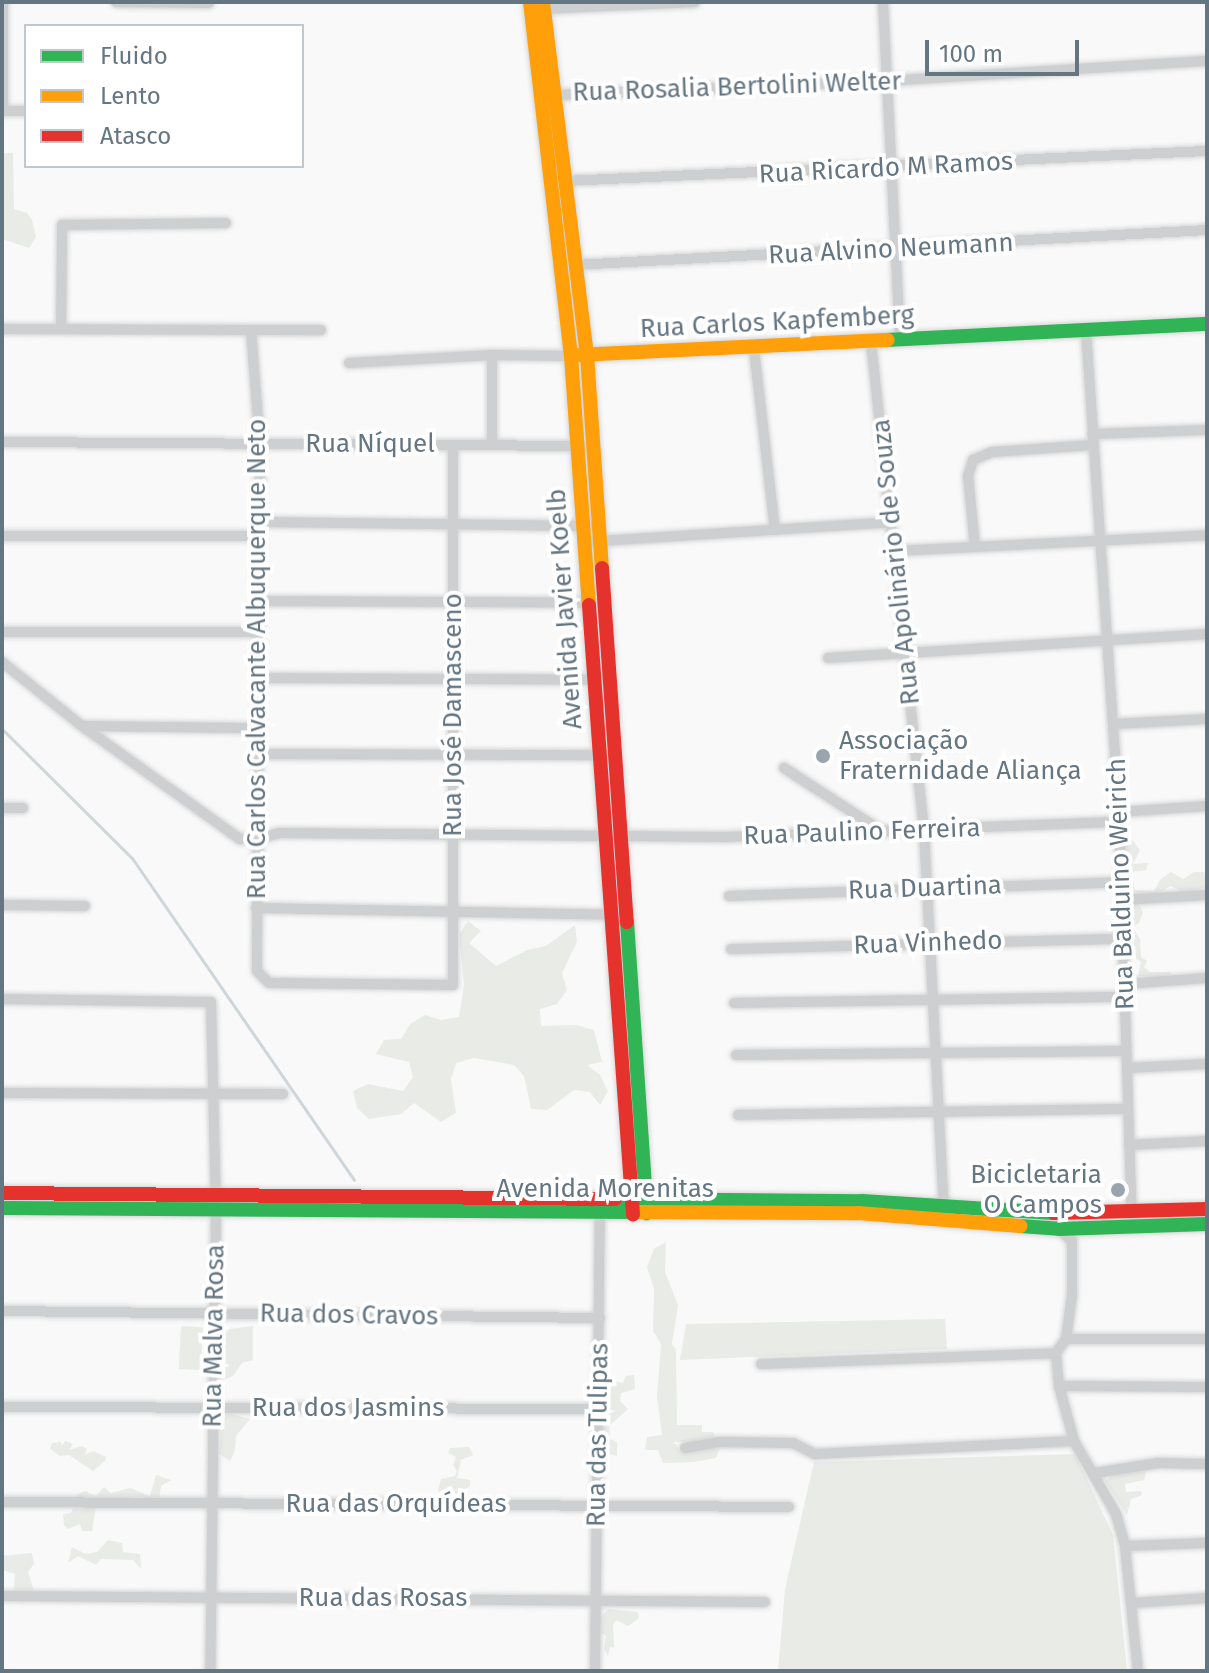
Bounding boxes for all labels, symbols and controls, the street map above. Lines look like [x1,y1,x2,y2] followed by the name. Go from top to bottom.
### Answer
[24,24,304,168] legend
[929,24,1083,74] scale bar
[939,40,1003,68] text: 100 m
[100,42,168,70] text: Fluido
[572,66,902,108] street label: Rua Rosalia Bertolini Welter
[100,82,161,110] text: Lento
[100,122,171,150] text: Atasco
[758,146,1014,190] street label: Rua Ricardo M Ramos
[768,227,1014,271] street label: Rua Alvino Neumann
[639,299,915,345] street label: Rua Carlos Kapfemberg
[865,417,927,707] street label: Rua Apolinário de Souza
[241,419,273,899] street label: Rua Carlos Calvacante Albuquerque Neto
[305,428,435,460] street label: Rua Níquel
[541,488,589,730] street label: Avenida Javier Koelb
[437,593,469,837] street label: Rua José Damasceno
[839,725,1082,786] place label: Associação Fraternidade Aliança
[814,747,832,765] marker: Associação Fraternidade Aliança
[1101,757,1141,1011] street label: Rua Balduino Weirich
[743,812,981,852] street label: Rua Paulino Ferreira
[847,870,1003,906] street label: Rua Duartina
[853,925,1003,961] street label: Rua Vinhedo
[970,1159,1102,1220] place label: Bicicletaria O Campos
[496,1173,714,1205] street label: Avenida Morenitas
[1109,1181,1127,1199] marker: Bicicletaria O Campos
[197,1244,231,1428] street label: Rua Malva Rosa
[259,1298,439,1332] street label: Rua dos Cravos
[581,1343,615,1527] street label: Rua das Tulipas
[252,1392,444,1424] street label: Rua dos Jasmins
[285,1488,507,1520] street label: Rua das Orquídeas
[299,1582,467,1614] street label: Rua das Rosas

